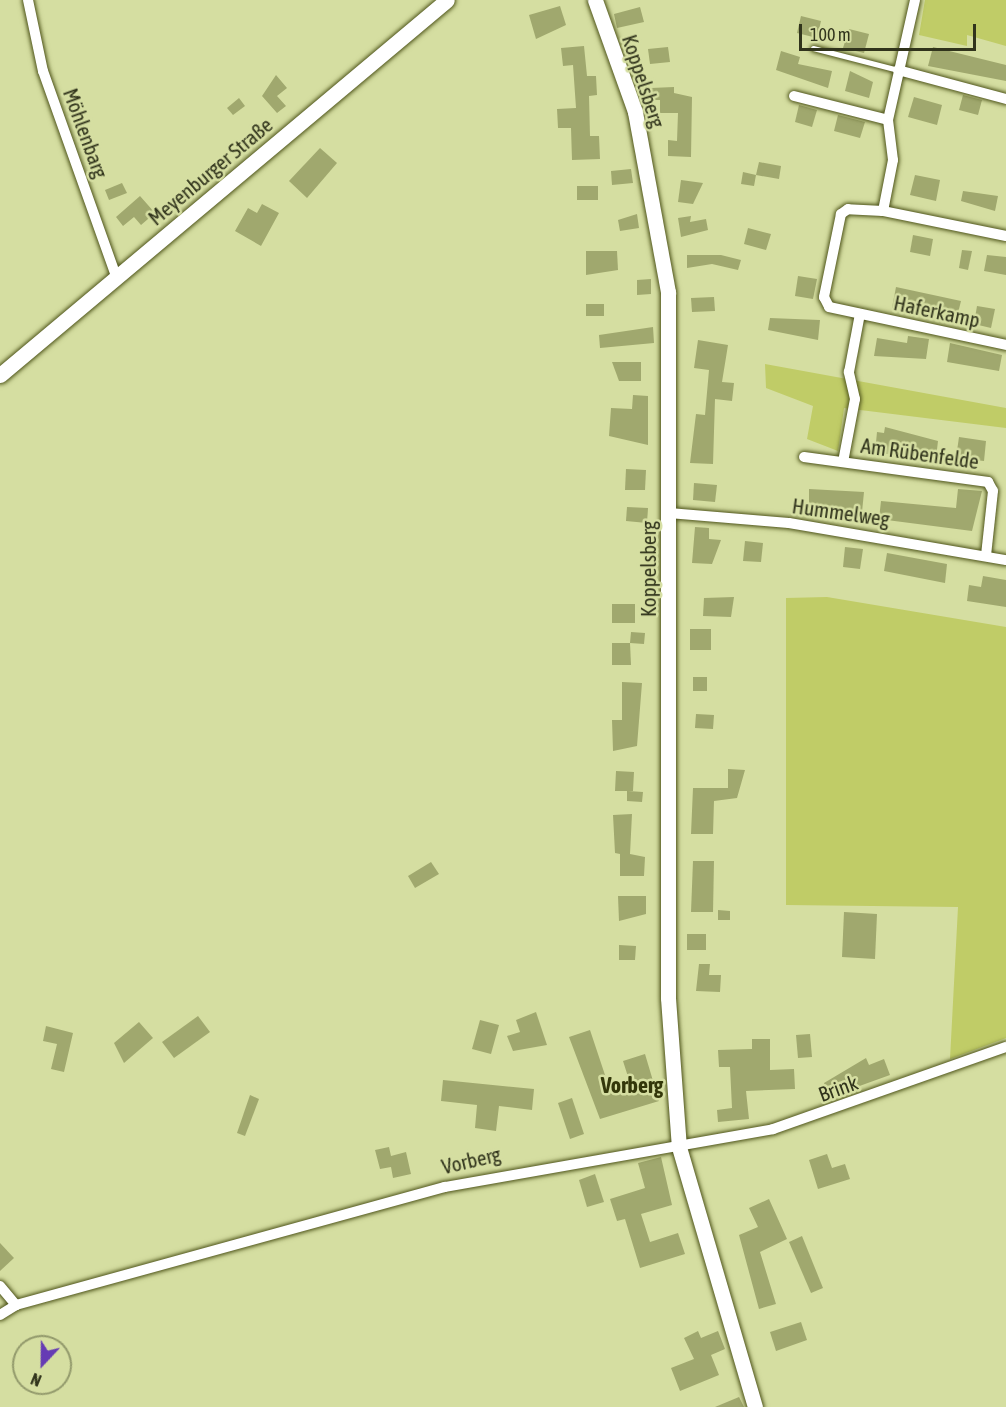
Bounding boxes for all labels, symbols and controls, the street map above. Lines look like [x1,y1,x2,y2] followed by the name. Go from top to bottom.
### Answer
[802,12,979,50] scale bar
[810,24,851,45] text: 100 m
[617,31,671,131] street label: Koppelsberg
[58,85,114,181] street label: Möhlenbarg
[143,112,277,230] street label: Meyenburger Straße
[892,290,982,332] street label: Haferkamp
[859,432,981,474] street label: Am Rübenfelde
[791,493,891,531] street label: Hummelweg
[635,521,661,617] street label: Koppelsberg
[815,1069,861,1107] street label: Brink
[601,1073,663,1099] district label: Vorberg
[439,1141,503,1179] street label: Vorberg
[12,1335,72,1395] north arrow
[28,1370,44,1390] text: N

